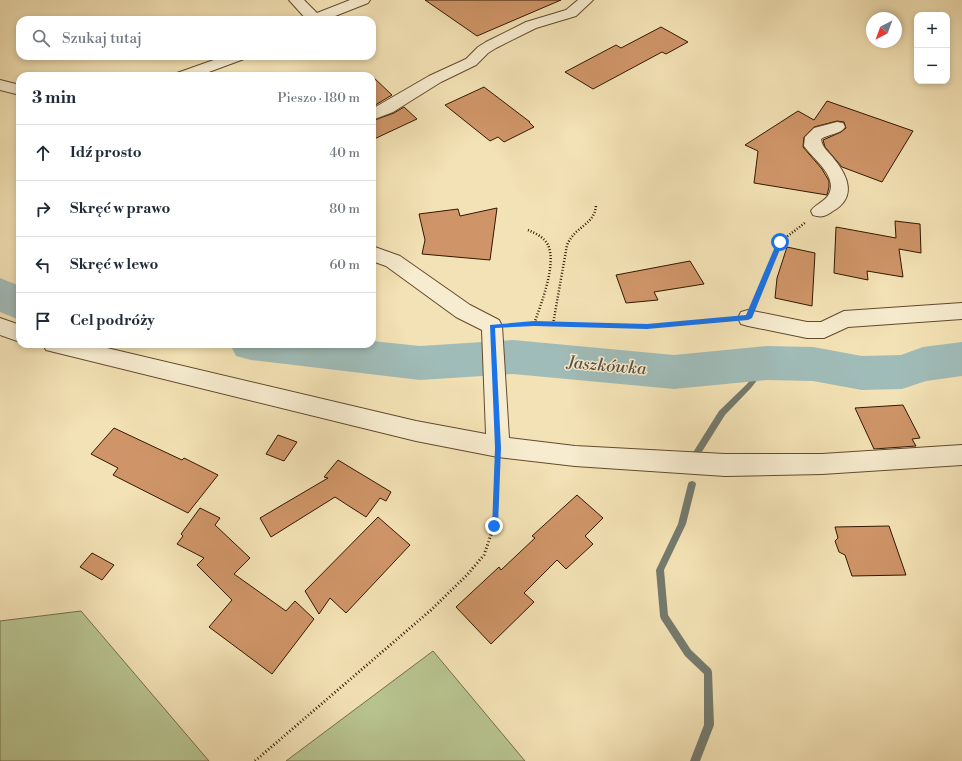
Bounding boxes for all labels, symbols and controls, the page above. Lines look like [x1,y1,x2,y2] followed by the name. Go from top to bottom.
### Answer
[866,12,902,48] north arrow
[914,12,950,84] map controls
[914,12,950,48] button: +
[16,16,376,60] search box
[30,27,52,49] icon: search
[62,29,142,48] text: Szukaj tutaj
[914,48,950,84] button: −
[32,87,76,109] text: 3 min
[278,90,360,106] text: Pieszo · 180 m
[32,142,54,164] icon: ahead
[70,143,142,162] text: Idź prosto
[330,145,360,161] text: 40 m
[32,198,54,220] icon: right
[70,199,170,218] text: Skręć w prawo
[329,201,360,217] text: 80 m
[771,233,789,251] route start
[32,254,54,276] icon: left
[70,255,158,274] text: Skręć w lewo
[329,257,360,273] text: 60 m
[32,310,54,332] icon: arrive
[70,311,155,330] text: Cel podróży
[565,351,648,380] water label: Jaszkówka
[485,517,503,535] route end

